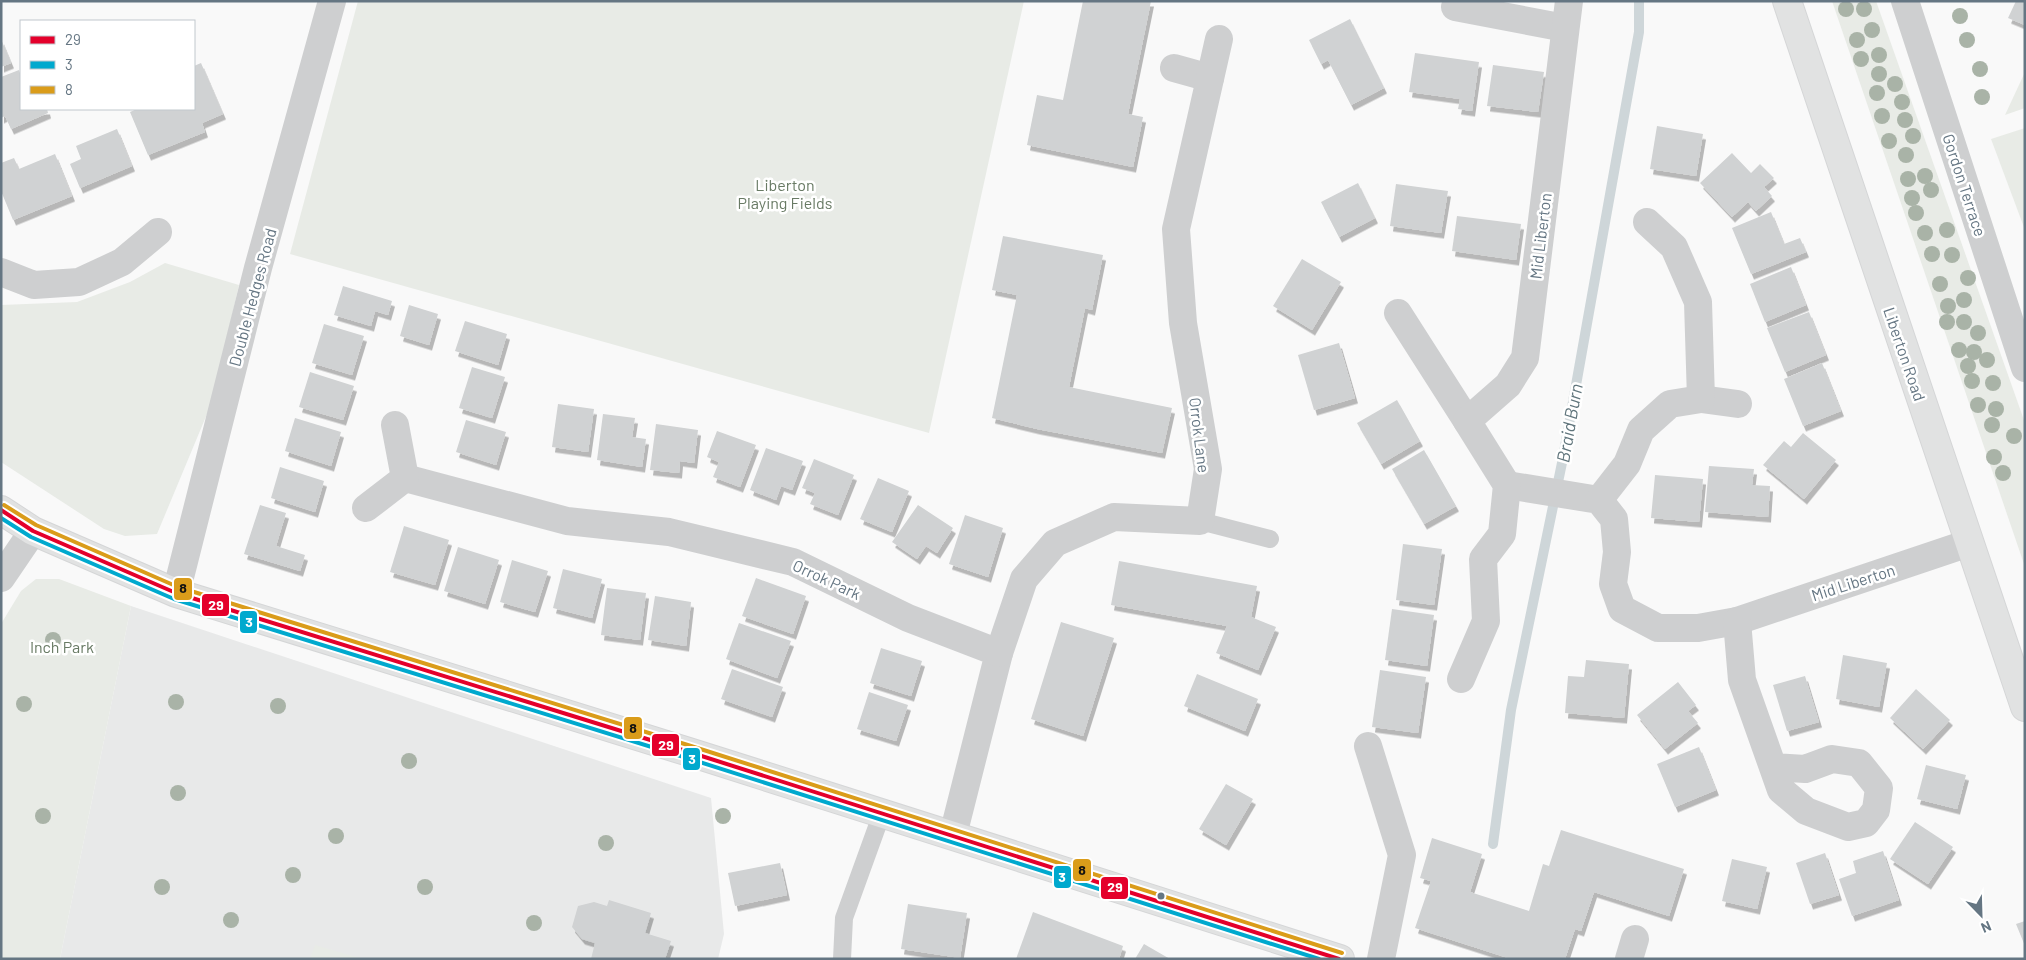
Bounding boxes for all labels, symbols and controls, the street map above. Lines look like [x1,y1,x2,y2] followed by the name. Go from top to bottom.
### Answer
[20,20,195,110] legend
[65,30,81,48] text: 29
[65,55,73,73] text: 3
[65,80,73,98] text: 8
[1939,131,1991,239] street label: Gordon Terrace
[738,175,832,212] park label: Liberton Playing Fields
[1525,192,1555,280] street label: Mid Liberton
[224,226,280,368] street label: Double Hedges Road
[1880,305,1930,403] street label: Liberton Road
[1551,382,1587,464] water label: Braid Burn
[1186,396,1214,474] street label: Orrok Lane
[790,555,864,603] street label: Orrok Park
[1809,560,1897,604] street label: Mid Liberton
[173,577,193,601] line badge: 8
[179,579,187,596] text: 8
[201,593,230,617] line badge: 29
[208,596,224,613] text: 29
[239,610,258,634] line badge: 3
[245,613,253,630] text: 3
[30,637,94,656] park label: Inch Park
[623,716,643,740] line badge: 8
[629,719,637,736] text: 8
[651,733,680,757] line badge: 29
[658,736,674,753] text: 29
[682,747,701,771] line badge: 3
[688,750,696,767] text: 3
[1072,858,1092,882] line badge: 8
[1078,861,1086,878] text: 8
[1053,865,1072,889] line badge: 3
[1058,868,1066,885] text: 3
[1100,876,1129,900] line badge: 29
[1107,878,1123,895] text: 29
[1956,890,2006,940] north arrow
[1156,891,1166,901] unlabelled marker
[1979,918,1994,937] text: N

